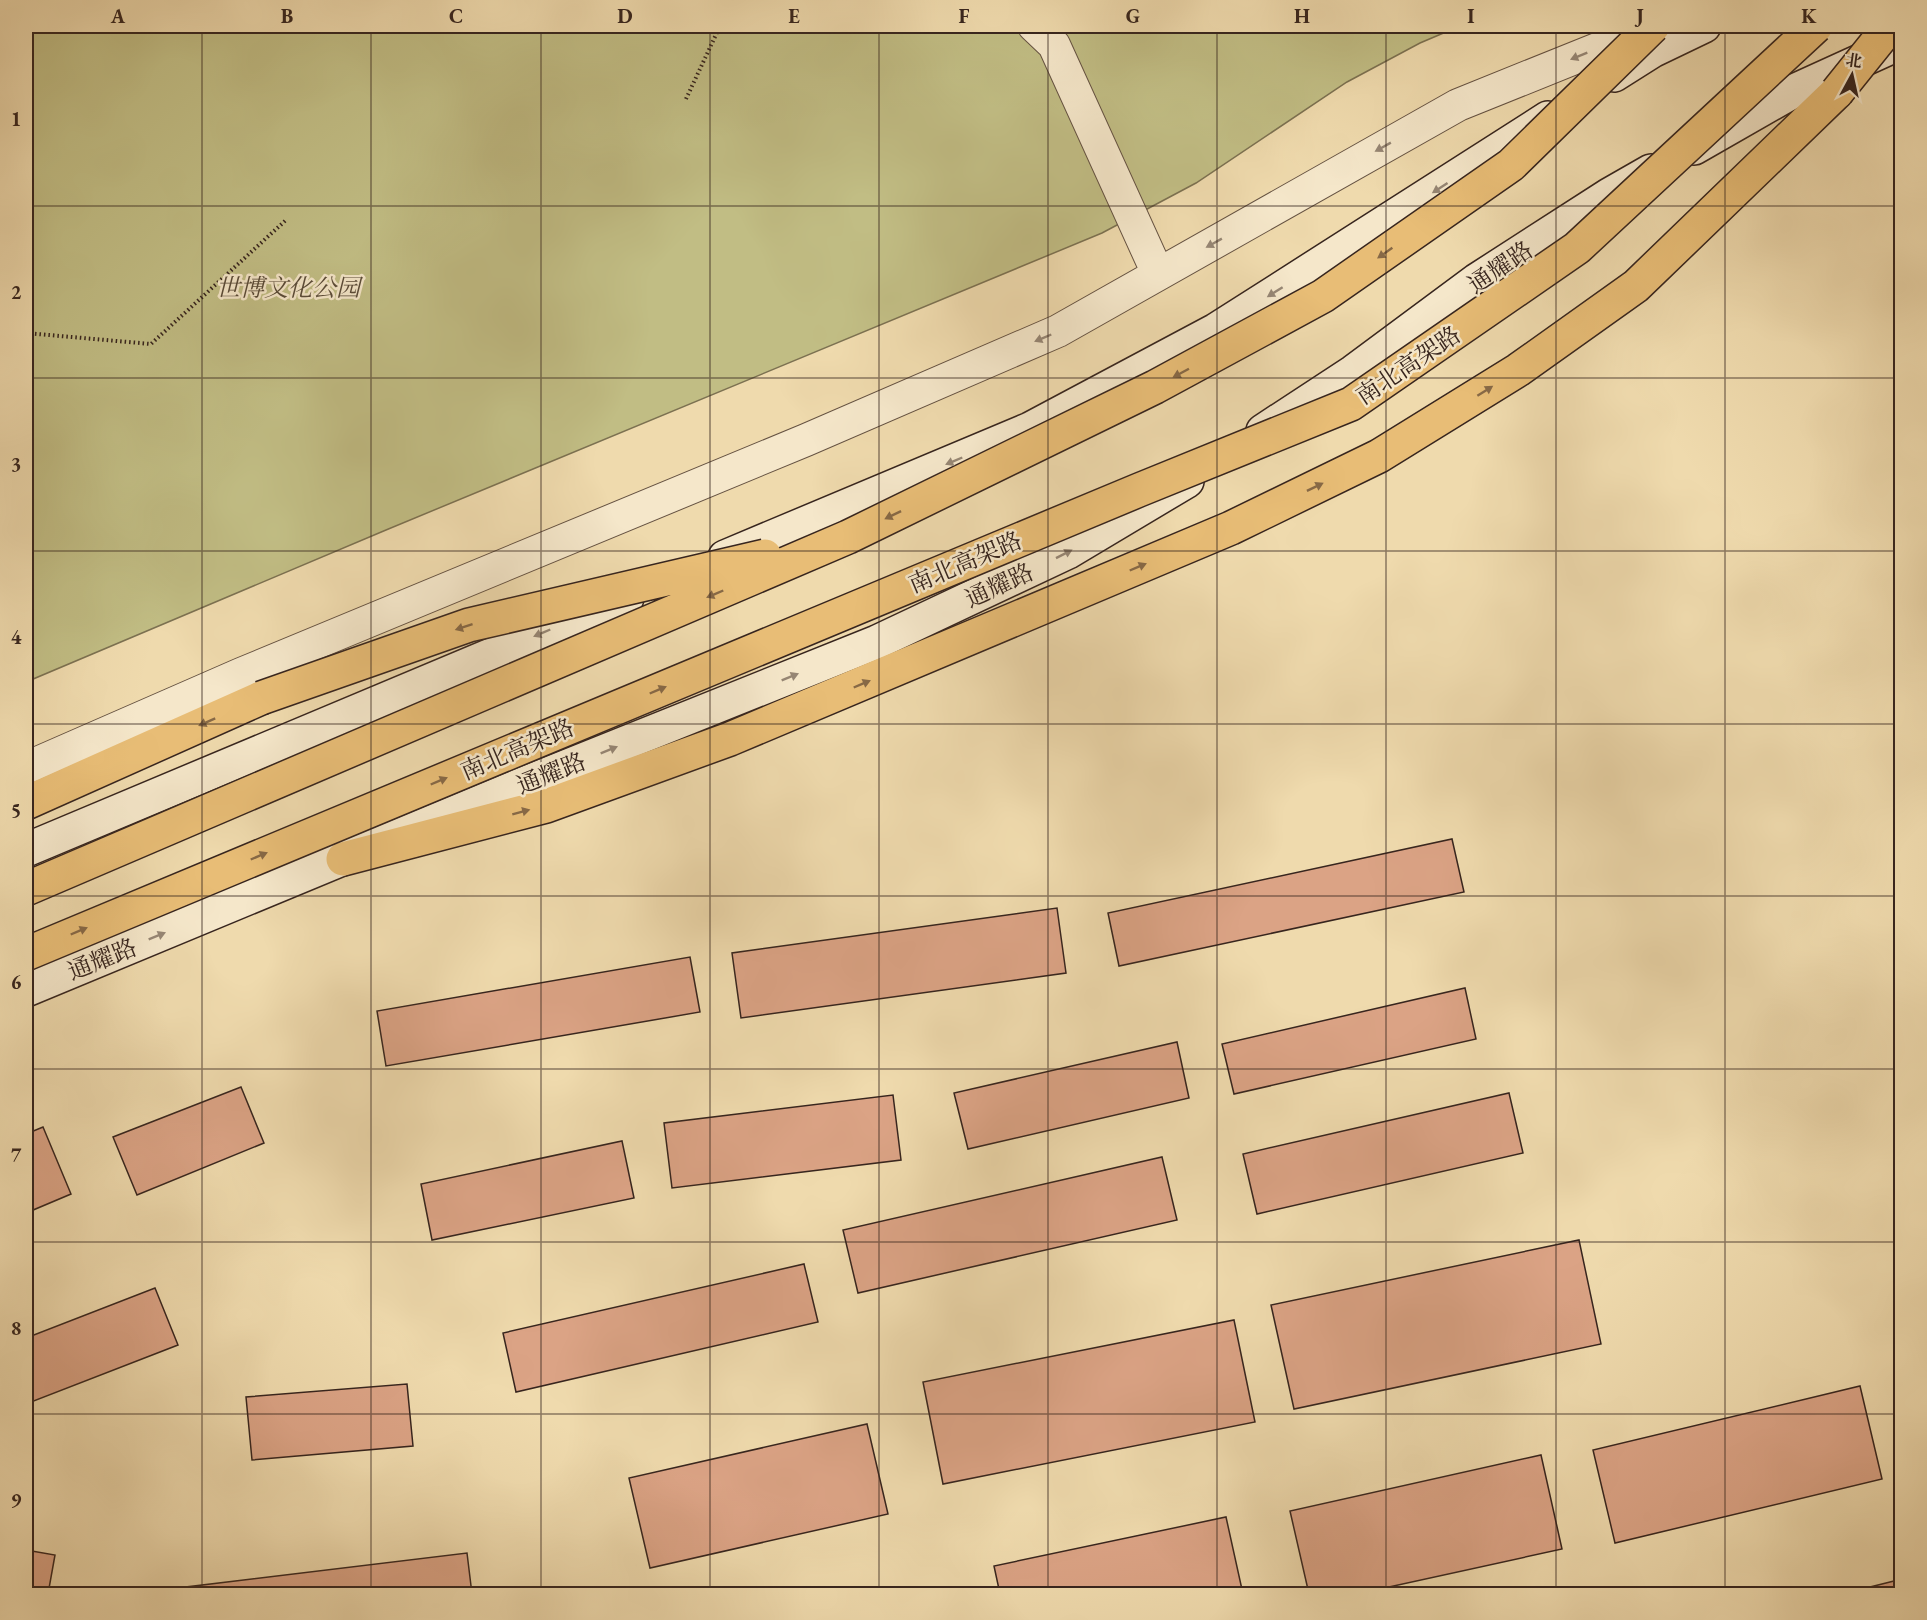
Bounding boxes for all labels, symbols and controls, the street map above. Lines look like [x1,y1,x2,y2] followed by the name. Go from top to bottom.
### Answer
[110,3,126,29] text: A
[281,3,293,29] text: B
[449,3,463,29] text: C
[617,3,633,29] text: D
[788,3,800,29] text: E
[959,3,970,29] text: F
[1126,3,1140,29] text: G
[1294,3,1310,29] text: H
[1467,3,1475,29] text: I
[1634,3,1644,29] text: J
[1801,3,1817,29] text: K
[1822,45,1882,105] north arrow
[1845,49,1863,72] text: 北
[1570,52,1588,61] one-way arrow
[11,106,21,132] text: 1
[1375,142,1392,152] one-way arrow
[1431,182,1448,193] one-way arrow
[1461,234,1539,300] street label: 通耀路
[1205,237,1222,247] one-way arrow
[1377,247,1393,259] one-way arrow
[216,272,364,303] park label: 世博文化公园
[11,279,22,305] text: 2
[1267,287,1283,298] one-way arrow
[1350,319,1466,411] street label: 南北高架路
[1035,333,1052,342] one-way arrow
[1172,368,1189,378] one-way arrow
[1477,385,1493,396] one-way arrow
[11,451,21,477] text: 3
[945,457,963,466] one-way arrow
[1307,482,1324,492] one-way arrow
[884,510,901,520] one-way arrow
[904,524,1026,600] street label: 南北高架路
[1055,549,1072,559] one-way arrow
[960,556,1038,614] street label: 通耀路
[1129,562,1147,571] one-way arrow
[705,589,723,599] one-way arrow
[455,622,473,632] one-way arrow
[11,624,22,650] text: 4
[533,629,551,638] one-way arrow
[781,672,799,681] one-way arrow
[853,679,871,689] one-way arrow
[650,685,668,695] one-way arrow
[456,711,578,787] street label: 南北高架路
[198,717,216,727] one-way arrow
[512,745,590,801] street label: 通耀路
[601,745,619,755] one-way arrow
[431,776,449,786] one-way arrow
[11,797,21,823] text: 5
[512,807,530,816] one-way arrow
[251,851,269,861] one-way arrow
[71,926,89,936] one-way arrow
[63,931,141,987] street label: 通耀路
[148,931,166,940] one-way arrow
[11,969,22,995] text: 6
[11,1142,22,1168] text: 7
[11,1315,21,1341] text: 8
[11,1487,22,1513] text: 9

